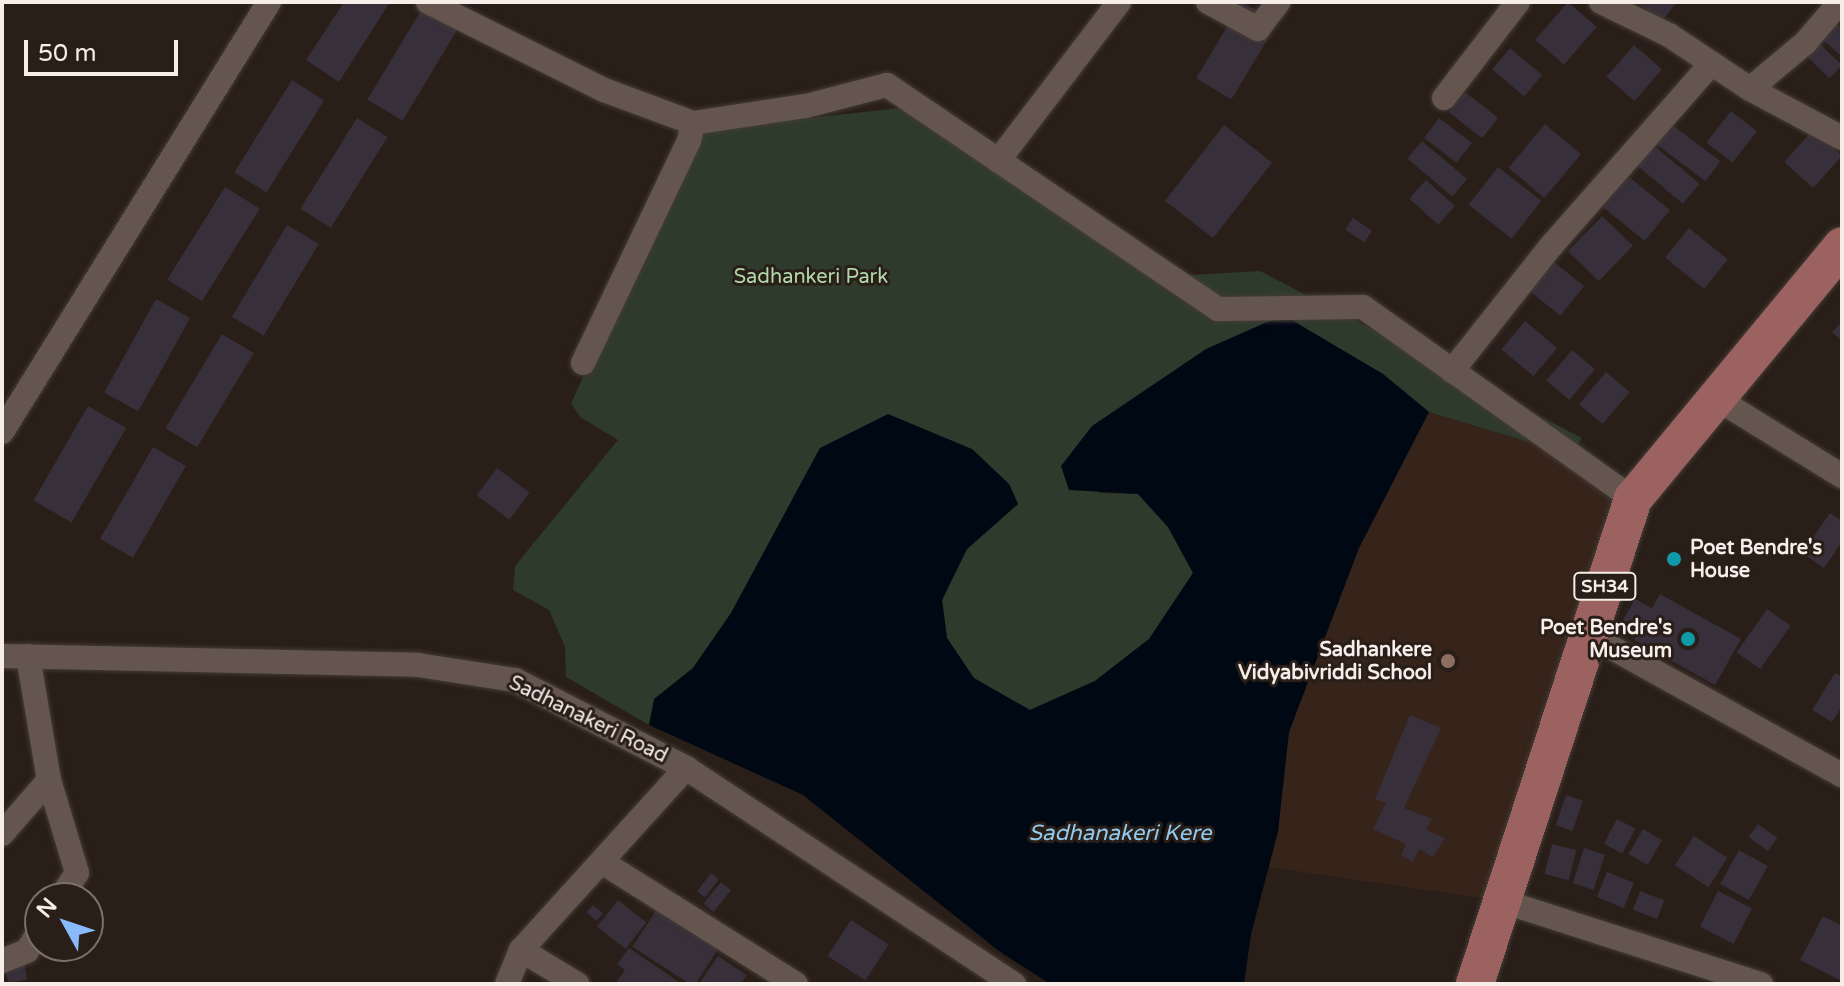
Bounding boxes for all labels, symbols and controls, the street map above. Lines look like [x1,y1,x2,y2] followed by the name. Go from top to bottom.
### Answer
[28,24,182,74] scale bar
[38,39,96,68] text: 50 m
[734,265,888,289] park label: Sadhankeri Park
[1690,536,1822,583] place label: Poet Bendre's House
[1665,550,1683,568] marker: Poet Bendre's House
[1573,572,1637,600] road number: SH34
[1540,616,1672,663] place label: Poet Bendre's Museum
[1679,630,1697,648] marker: Poet Bendre's Museum
[1238,638,1432,685] place label: Sadhankere Vidyabivriddi School
[1439,652,1457,670] marker: Sadhankere Vidyabivriddi School
[505,671,671,769] street label: Sadhanakeri Road
[1029,821,1211,847] water label: Sadhanakeri Kere
[24,882,104,962] north arrow
[32,893,63,923] text: N

